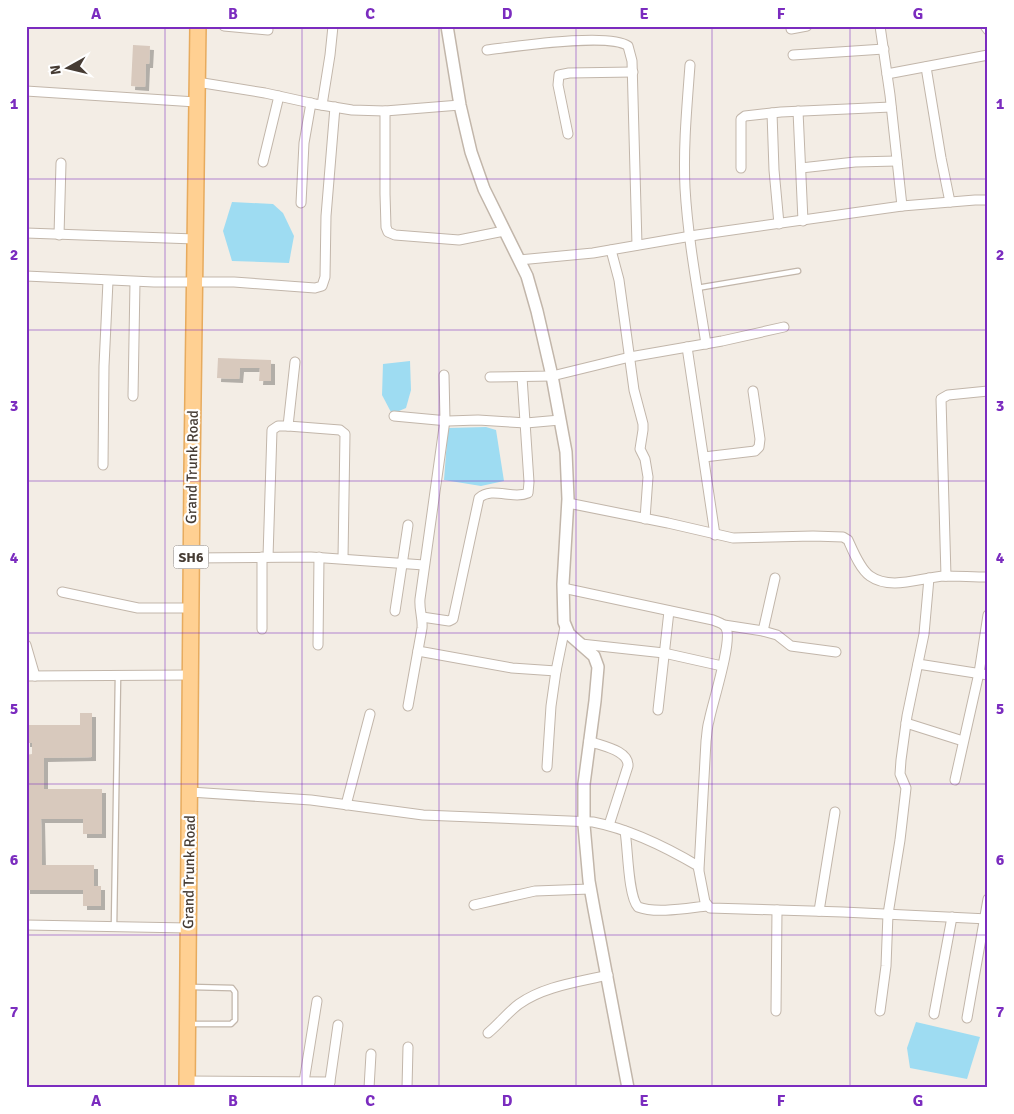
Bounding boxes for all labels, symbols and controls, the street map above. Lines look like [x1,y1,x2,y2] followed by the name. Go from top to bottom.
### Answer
[91,4,102,24] text: A
[228,4,238,24] text: B
[365,4,375,24] text: C
[502,4,513,24] text: D
[639,4,649,24] text: E
[777,4,786,24] text: F
[913,4,923,24] text: G
[42,42,92,92] north arrow
[47,64,65,76] text: N
[10,94,19,114] text: 1
[996,94,1005,114] text: 1
[10,245,18,265] text: 2
[996,245,1004,265] text: 2
[10,396,18,416] text: 3
[996,396,1004,416] text: 3
[182,410,202,524] street label: Grand Trunk Road
[174,546,208,568] road number: SH6
[10,548,19,568] text: 4
[996,548,1005,568] text: 4
[10,699,18,719] text: 5
[996,699,1004,719] text: 5
[179,815,199,929] street label: Grand Trunk Road
[10,850,19,870] text: 6
[996,850,1005,870] text: 6
[10,1002,19,1022] text: 7
[996,1002,1005,1022] text: 7
[91,1091,102,1111] text: A
[228,1091,238,1111] text: B
[365,1091,375,1111] text: C
[502,1091,513,1111] text: D
[639,1091,649,1111] text: E
[777,1091,786,1111] text: F
[913,1091,923,1111] text: G

